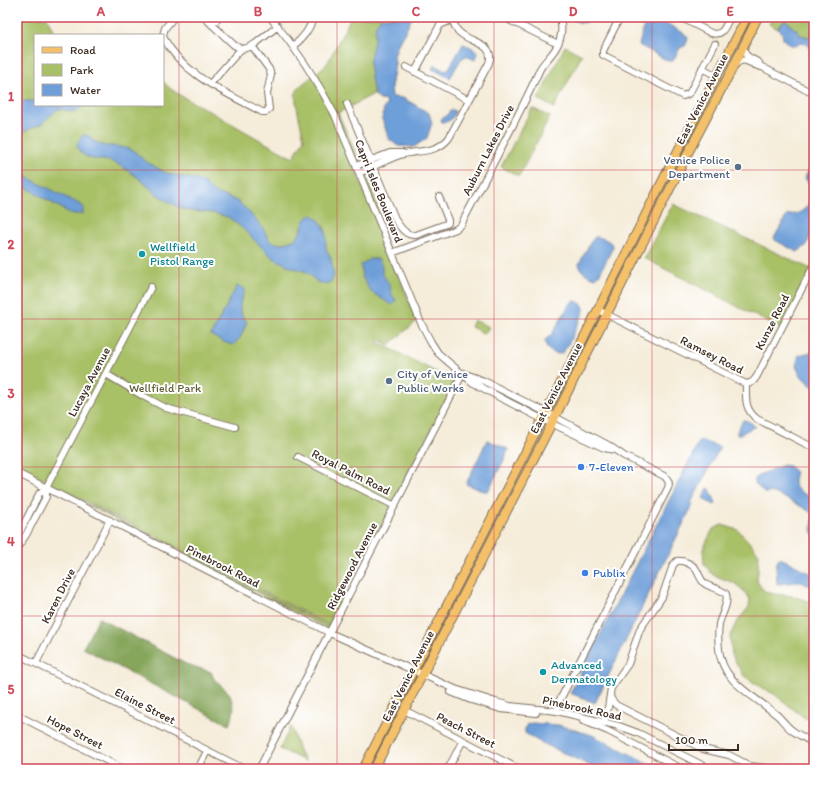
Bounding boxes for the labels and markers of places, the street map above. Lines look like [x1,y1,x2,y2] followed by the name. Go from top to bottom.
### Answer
[663,153,730,181] place label: Venice Police Department
[733,162,743,172] marker: Venice Police Department
[150,240,214,268] place label: Wellfield Pistol Range
[137,249,147,259] marker: Wellfield Pistol Range
[397,367,468,395] place label: City of Venice Public Works
[384,376,394,386] marker: City of Venice Public Works
[589,460,634,474] place label: 7-Eleven
[576,462,586,472] marker: 7-Eleven
[593,566,625,580] place label: Publix
[580,568,590,578] marker: Publix
[551,658,617,686] place label: Advanced Dermatology
[538,667,548,677] marker: Advanced Dermatology

